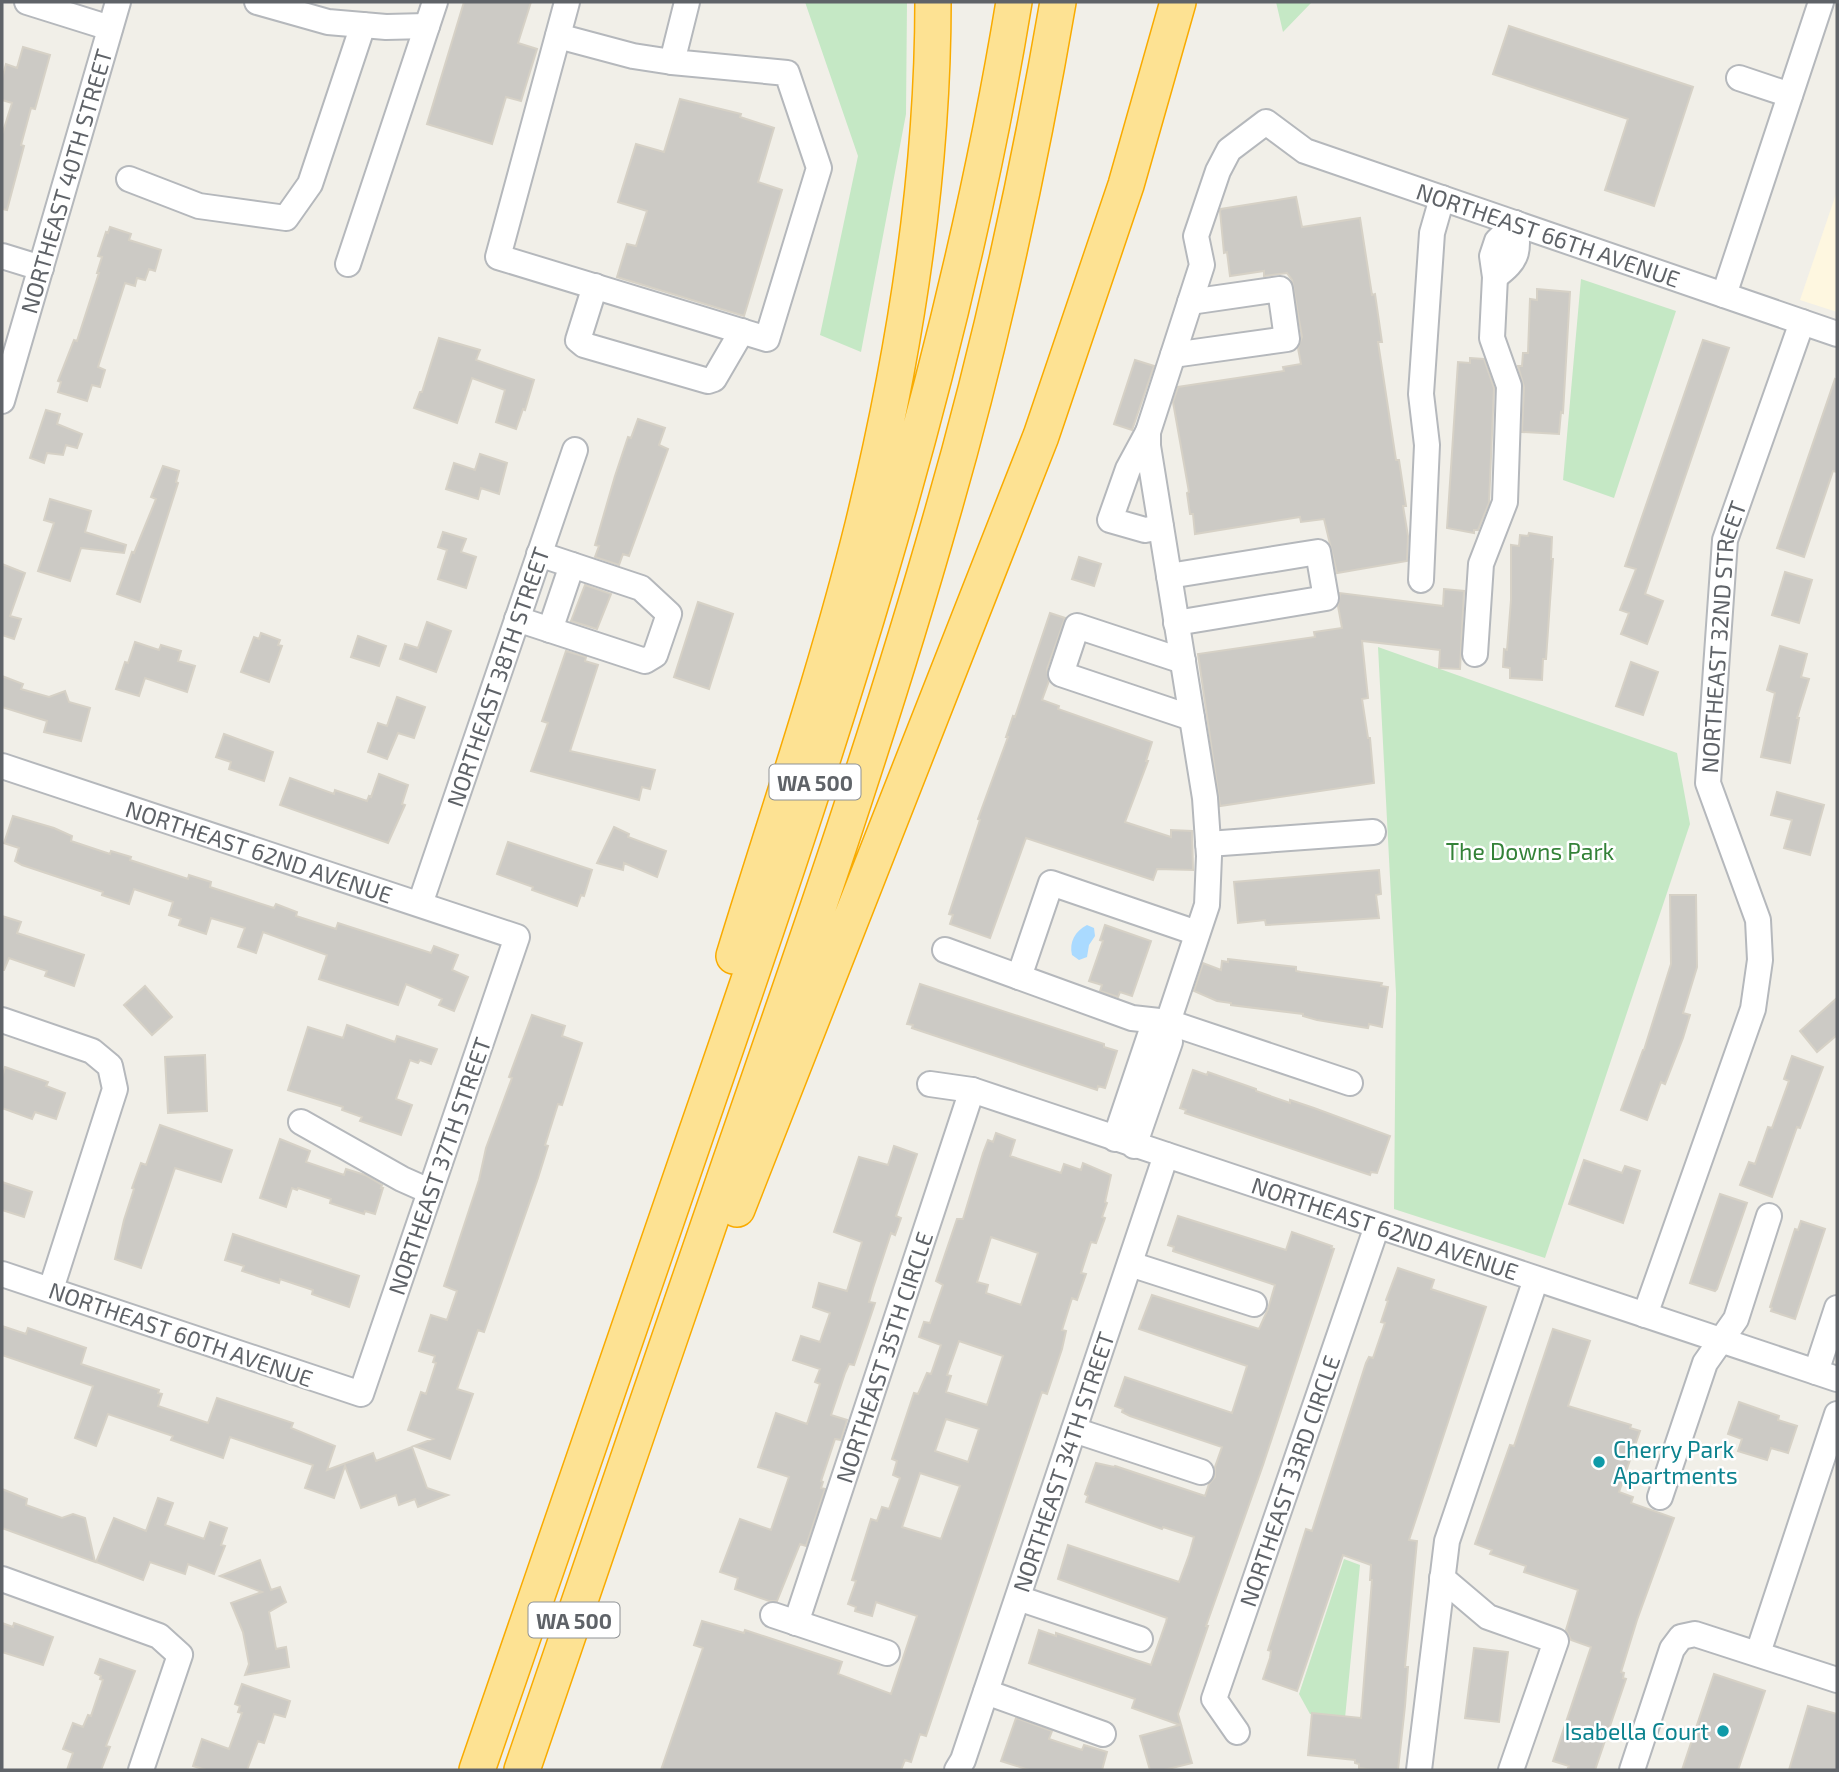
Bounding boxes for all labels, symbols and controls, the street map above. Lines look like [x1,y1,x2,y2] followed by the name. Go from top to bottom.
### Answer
[14,46,118,317] street label: NORTHEAST 40TH STREET
[1413,176,1684,293] street label: NORTHEAST 66TH AVENUE
[1695,497,1752,774] street label: NORTHEAST 32ND STREET
[440,543,555,810] street label: NORTHEAST 38TH STREET
[770,764,860,800] road number: WA 500
[122,794,396,909] street label: NORTHEAST 62ND AVENUE
[1446,837,1615,865] park label: The Downs Park
[382,1034,496,1298] street label: NORTHEAST 37TH STREET
[1248,1170,1522,1286] street label: NORTHEAST 62ND AVENUE
[829,1228,938,1486] street label: NORTHEAST 35TH CIRCLE
[45,1276,317,1392] street label: NORTHEAST 60TH AVENUE
[1006,1328,1120,1596] street label: NORTHEAST 34TH STREET
[1233,1352,1345,1610] street label: NORTHEAST 33RD CIRCLE
[1613,1435,1738,1489] place label: Cherry Park Apartments
[1591,1454,1607,1470] marker: Cherry Park Apartments
[528,1602,620,1638] road number: WA 500
[1565,1717,1709,1745] place label: Isabella Court
[1715,1723,1731,1739] marker: Isabella Court

